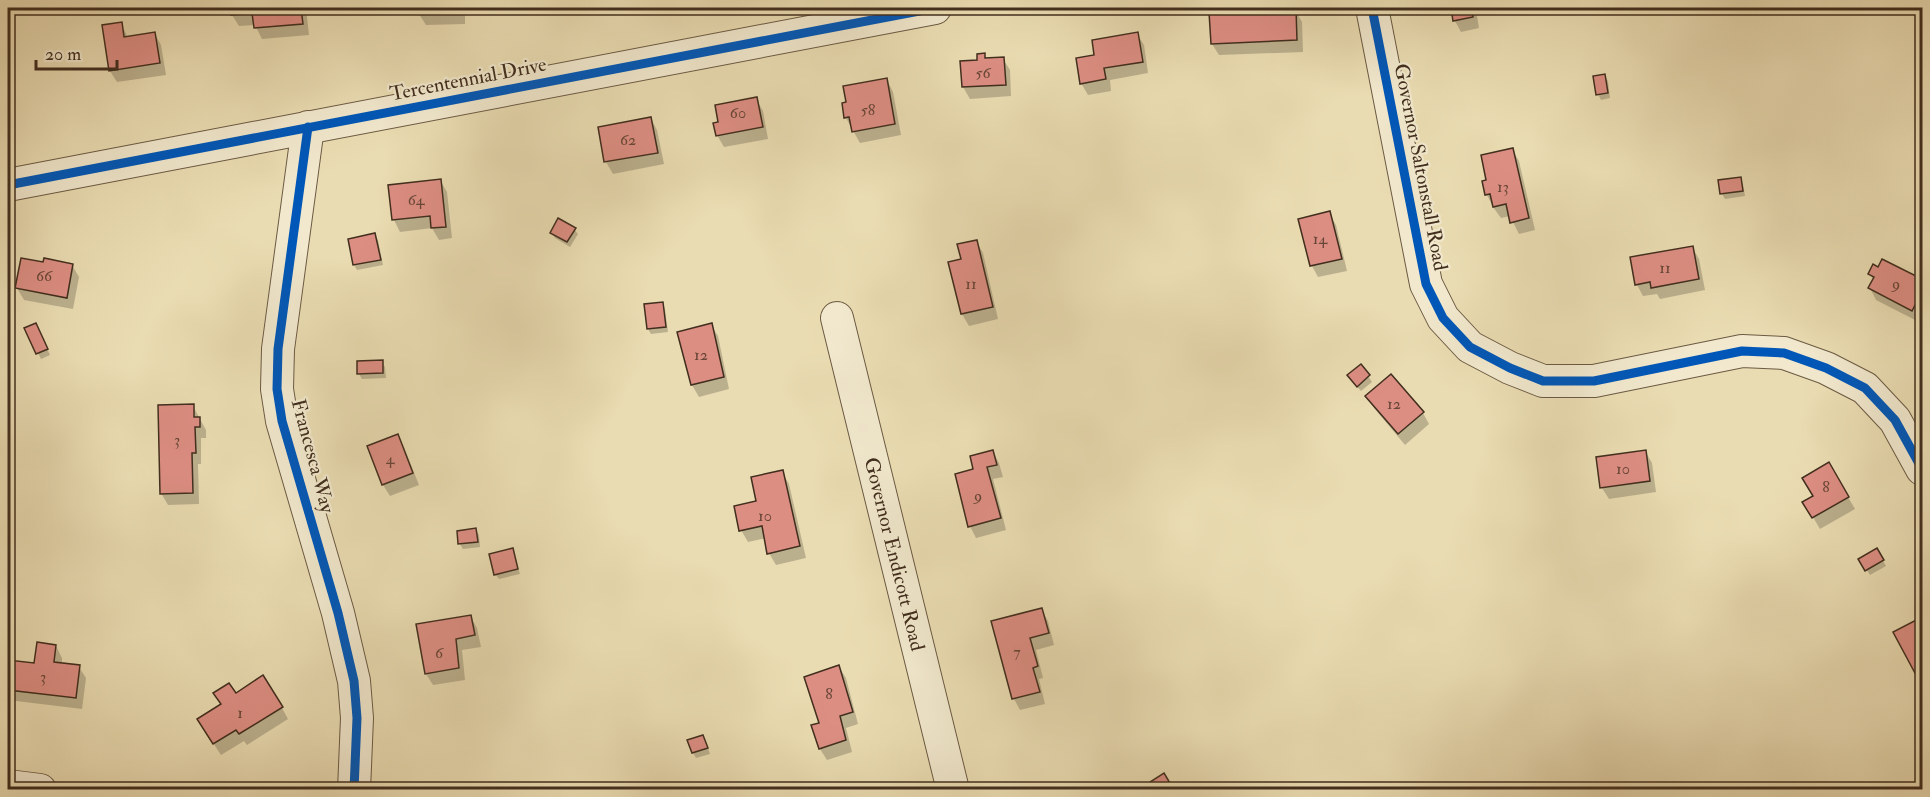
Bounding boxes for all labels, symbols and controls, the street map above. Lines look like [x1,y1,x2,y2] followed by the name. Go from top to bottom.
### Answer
[36,33,117,71] scale bar
[45,43,81,66] text: 20 m
[388,52,548,106] street label: Tercentennial Drive
[1389,61,1453,273] street label: Governor Saltonstall Road
[975,63,991,83] house number: 56
[861,100,876,120] house number: 58
[730,103,746,123] house number: 60
[620,130,636,150] house number: 62
[1497,177,1509,197] house number: 13
[408,190,426,210] house number: 64
[1313,229,1329,249] house number: 14
[1659,258,1671,278] house number: 11
[36,266,53,286] house number: 66
[965,274,977,294] house number: 11
[1891,274,1900,294] house number: 9
[694,345,708,365] house number: 12
[1387,394,1401,414] house number: 12
[286,396,341,517] street label: Francesca Way
[174,430,180,450] house number: 3
[386,449,396,469] house number: 4
[859,455,931,654] street label: Governor Endicott Road
[1616,459,1630,479] house number: 10
[1822,477,1830,497] house number: 8
[973,486,982,506] house number: 9
[758,506,772,526] house number: 10
[1013,642,1021,662] house number: 7
[435,643,444,663] house number: 6
[40,667,46,687] house number: 3
[825,684,833,704] house number: 8
[237,703,243,723] house number: 1

